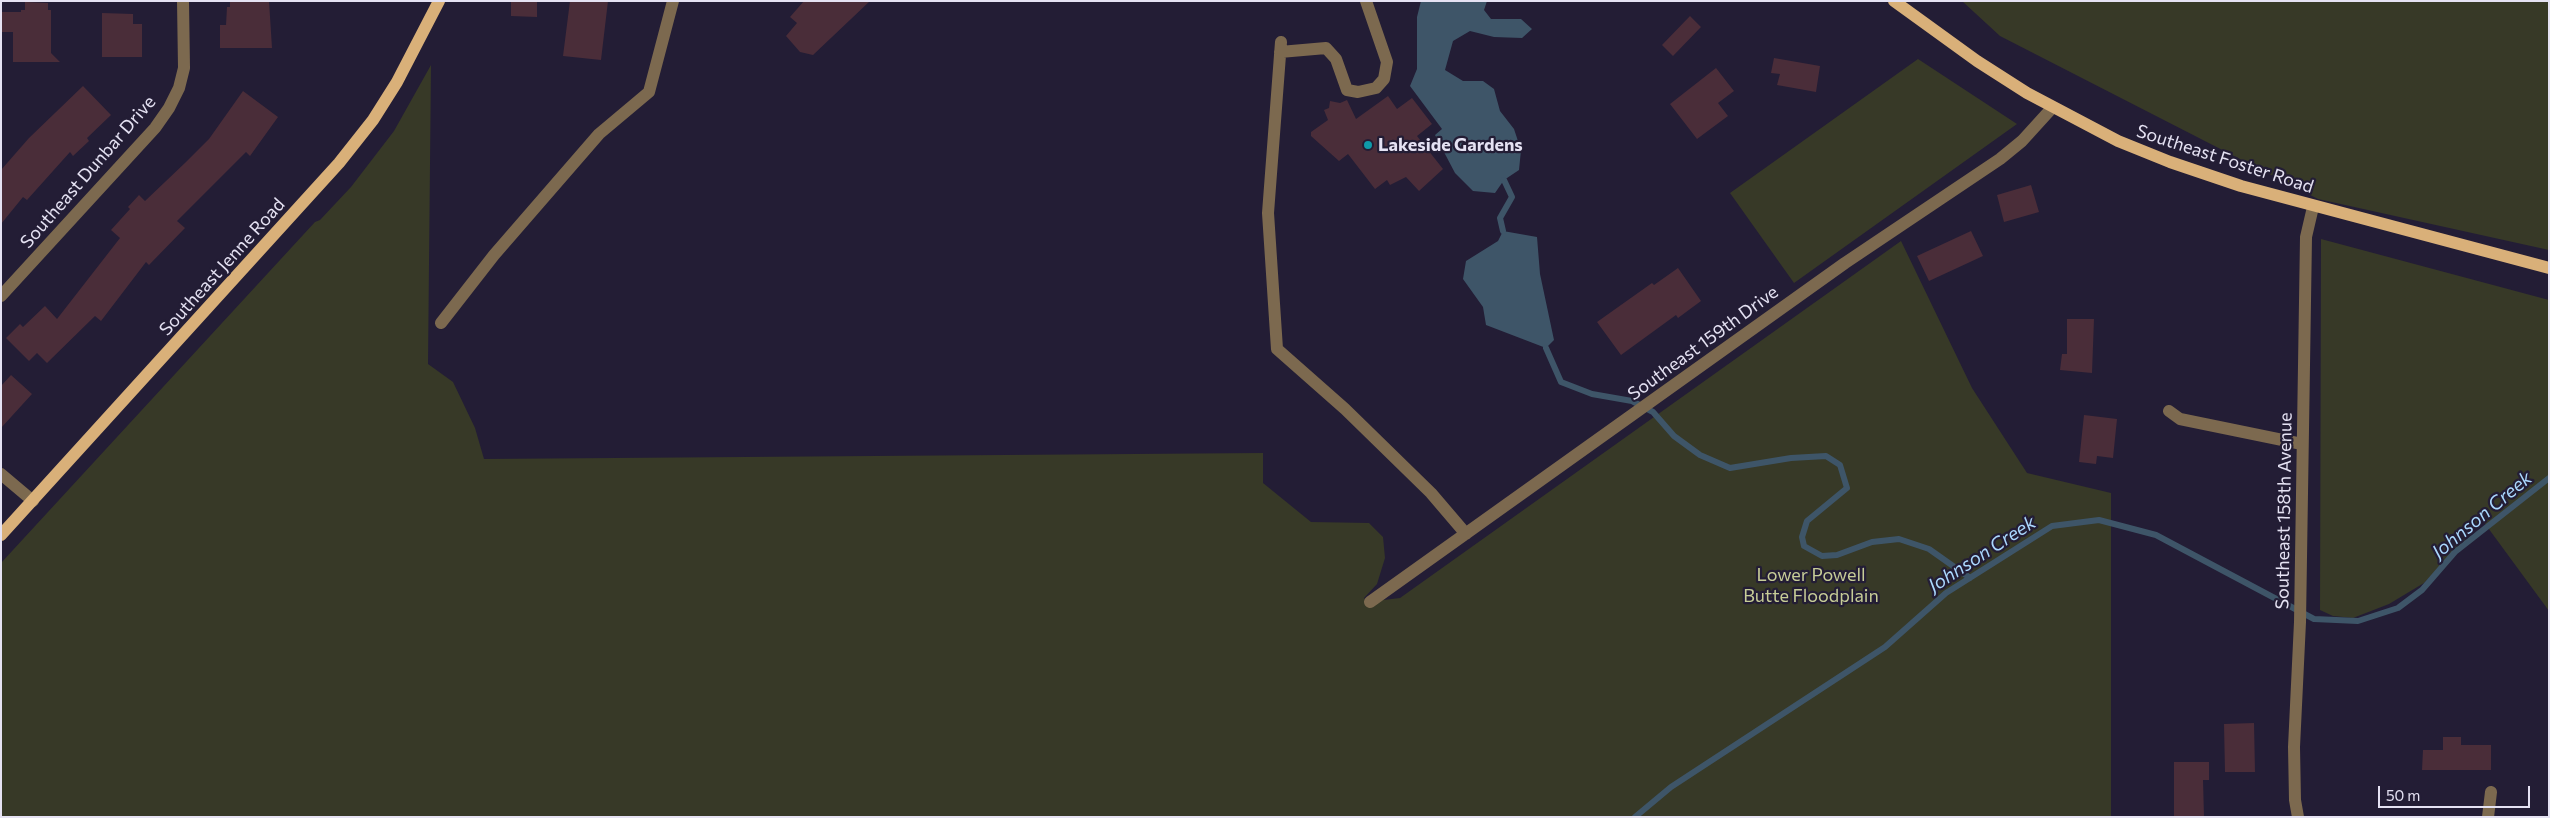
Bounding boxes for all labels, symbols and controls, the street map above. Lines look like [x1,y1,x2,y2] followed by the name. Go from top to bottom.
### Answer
[16,91,160,253] street label: Southeast Dunbar Drive
[2134,120,2316,198] street label: Southeast Foster Road
[1378,134,1523,156] place label: Lakeside Gardens
[1362,139,1374,151] marker: Lakeside Gardens
[155,194,289,340] street label: Southeast Jenne Road
[1624,281,1782,405] street label: Southeast 159th Drive
[2271,412,2297,610] street label: Southeast 158th Avenue
[2427,466,2537,564] water label: Johnson Creek
[1924,511,2040,597] water label: Johnson Creek
[1743,564,1879,606] park label: Lower Powell Butte Floodplain
[2380,776,2532,808] scale bar
[2386,786,2420,804] text: 50 m

